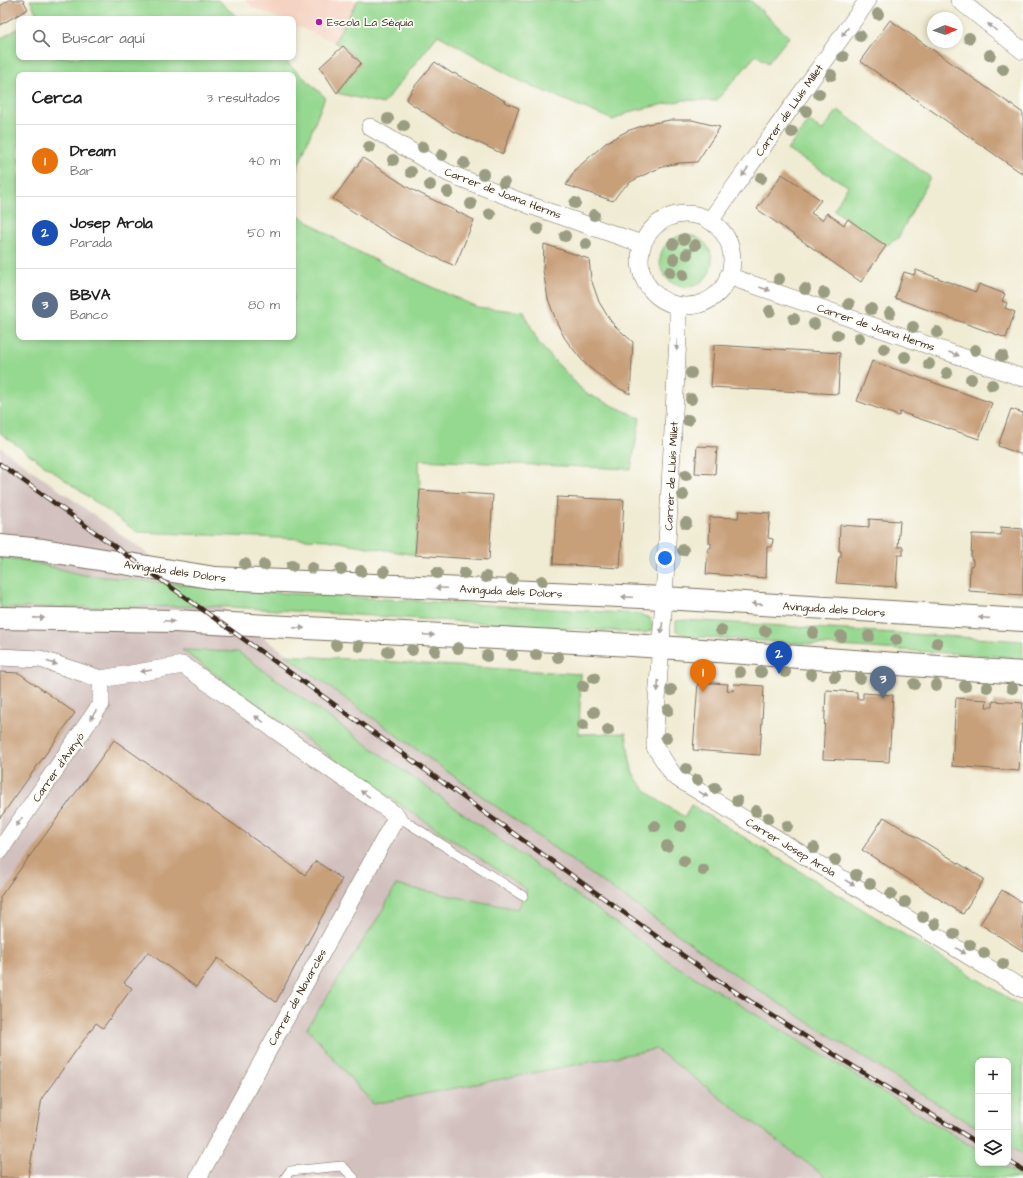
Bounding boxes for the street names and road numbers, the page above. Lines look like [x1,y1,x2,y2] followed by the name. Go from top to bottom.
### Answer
[752,61,827,159] street label: Carrer de Lluís Millet
[442,164,564,223] street label: Carrer de Joana Herms
[815,300,937,355] street label: Carrer de Joana Herms
[661,421,682,531] street label: Carrer de Lluís Millet
[123,557,227,587] street label: Avinguda dels Dolors
[459,581,563,603] street label: Avinguda dels Dolors
[782,598,886,622] street label: Avinguda dels Dolors
[29,729,89,806] street label: Carrer d'Avinyó
[743,815,839,880] street label: Carrer Josep Arola
[265,946,330,1048] street label: Carrer de Navarcles

